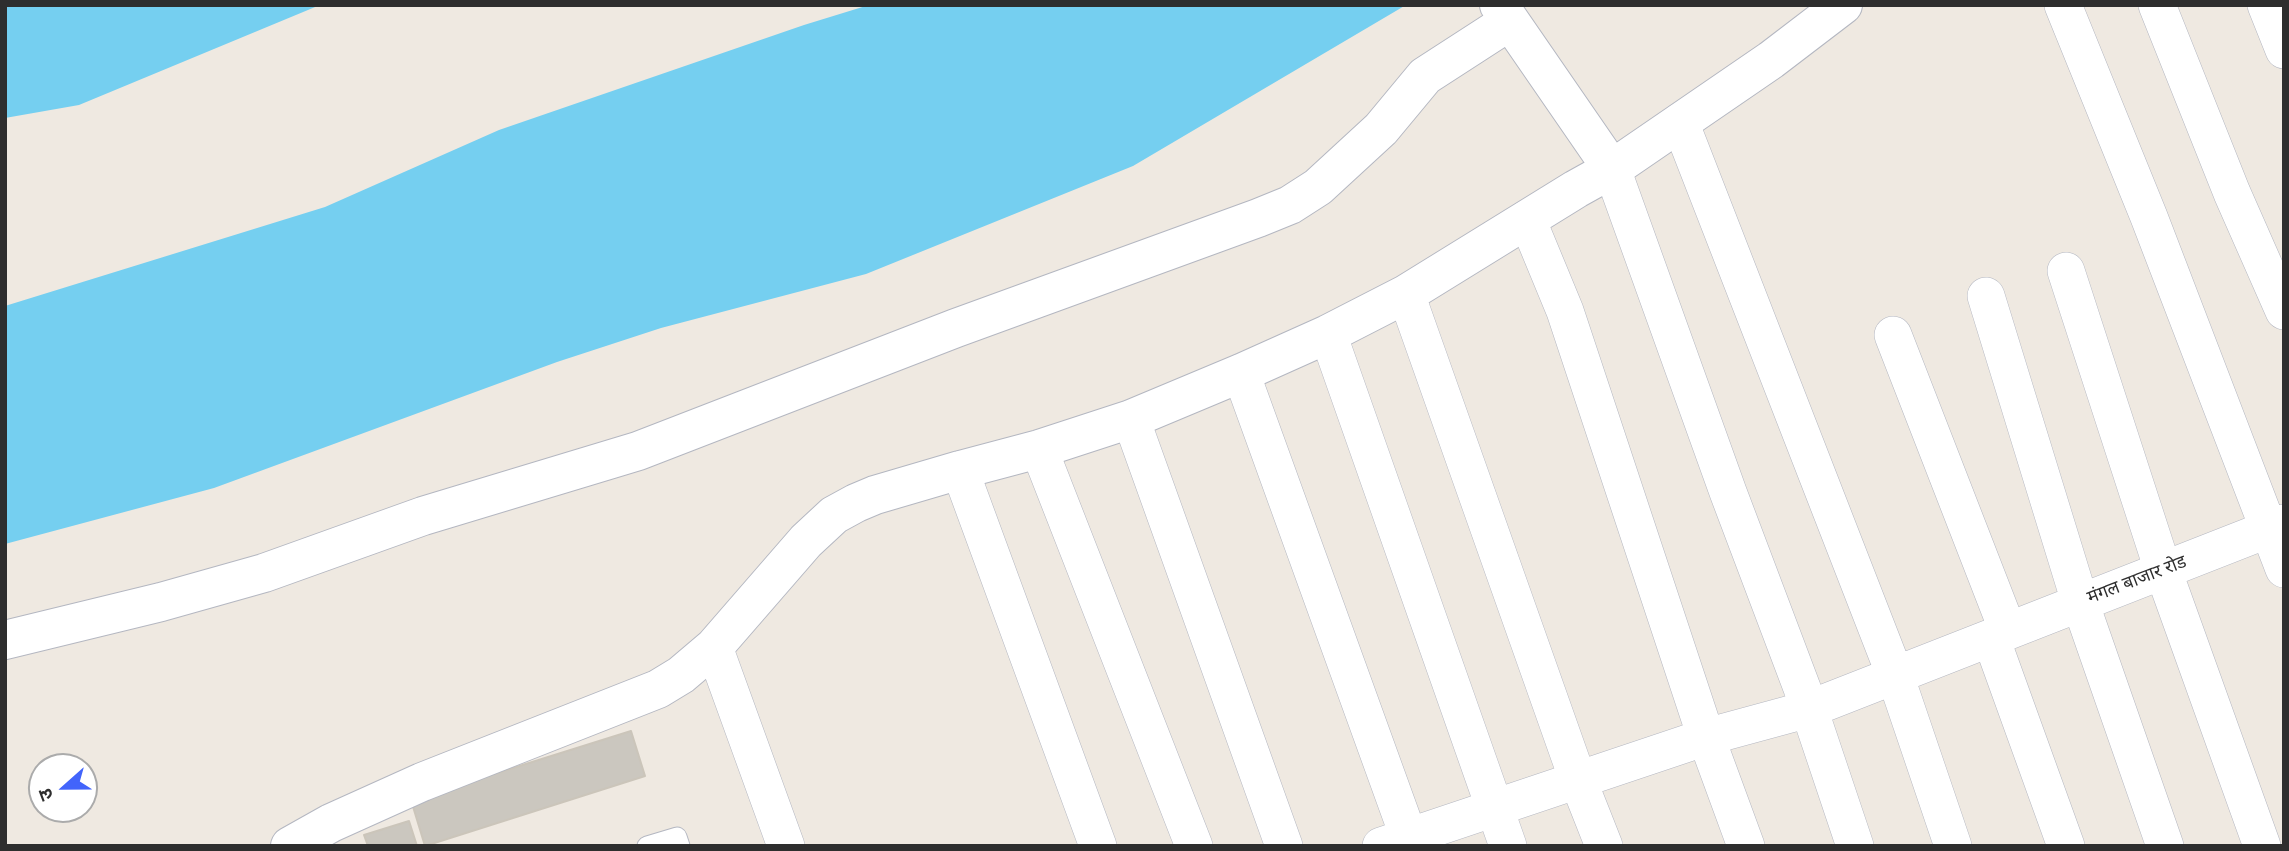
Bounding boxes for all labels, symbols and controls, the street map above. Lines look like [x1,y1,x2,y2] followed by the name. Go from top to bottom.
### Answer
[2084,551,2190,609] street label: मंगल बाजार रोड
[28,753,98,823] north arrow
[31,785,59,805] text: उ

